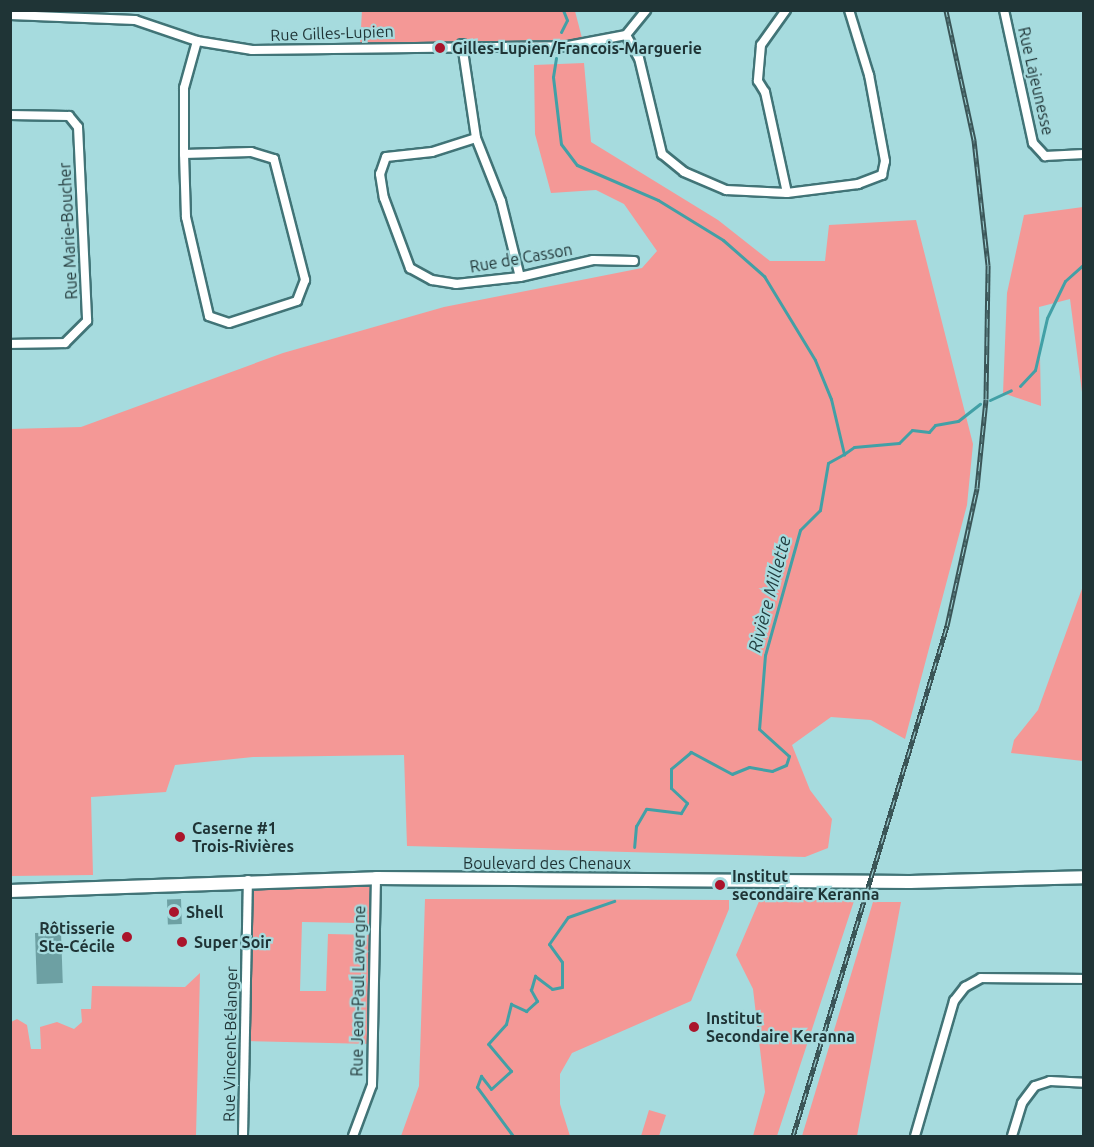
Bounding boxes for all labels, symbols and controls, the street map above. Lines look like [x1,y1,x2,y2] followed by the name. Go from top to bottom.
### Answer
[270,21,394,45] street label: Rue Gilles-Lupien
[1014,25,1058,137] street label: Rue Lajeunesse
[452,38,702,58] place label: Gilles-Lupien/Francois-Marguerie
[433,41,447,55] marker: Gilles-Lupien/Francois-Marguerie
[55,162,81,300] street label: Rue Marie-Boucher
[468,240,574,276] street label: Rue de Casson
[743,533,795,655] water label: Rivière Millette
[192,818,294,856] place label: Caserne #1 Trois-Rivières
[173,830,187,844] marker: Caserne #1 Trois-Rivières
[463,853,631,873] street label: Boulevard des Chenaux
[732,866,879,904] place label: Institut secondaire Keranna
[713,878,727,892] marker: Institut secondaire Keranna
[186,902,223,922] place label: Shell
[167,905,181,919] marker: Shell
[347,905,369,1077] street label: Rue Jean-Paul Lavergne
[39,918,115,956] place label: Rôtisserie Ste-Cécile
[120,930,134,944] marker: Rôtisserie Ste-Cécile
[194,932,271,952] place label: Super Soir
[175,935,189,949] marker: Super Soir
[219,966,241,1122] street label: Rue Vincent-Bélanger
[706,1008,855,1046] place label: Institut Secondaire Keranna
[687,1020,701,1034] marker: Institut Secondaire Keranna

